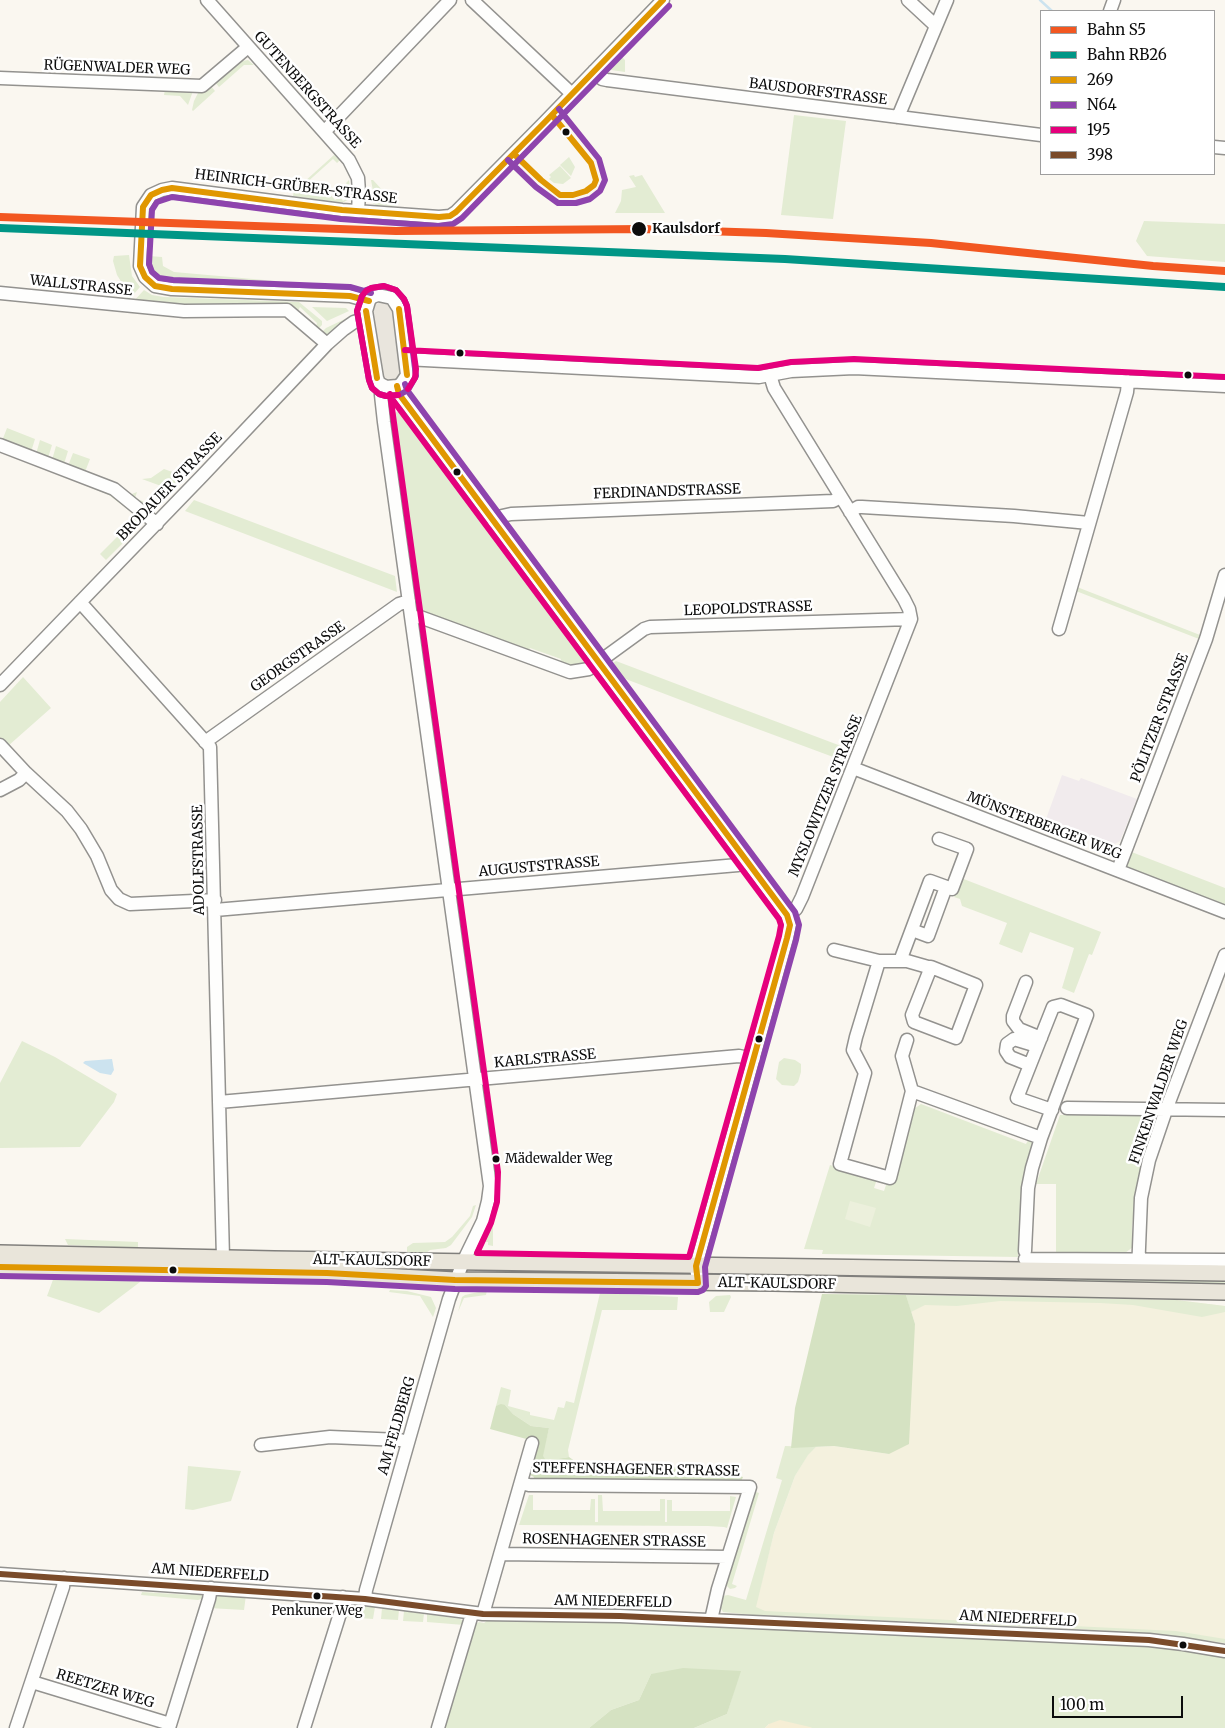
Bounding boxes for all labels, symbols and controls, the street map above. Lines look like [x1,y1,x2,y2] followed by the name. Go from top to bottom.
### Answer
[1040,10,1215,175] legend
[1087,20,1146,39] text: Bahn S5
[250,28,364,152] street label: GUTENBERGSTRASSE
[1087,45,1167,64] text: Bahn RB26
[43,57,191,79] street label: RÜGENWALDER WEG
[1087,70,1113,89] text: 269
[748,75,888,109] street label: BAUSDORFSTRASSE
[1087,95,1117,114] text: N64
[1087,120,1111,139] text: 195
[561,127,571,137] unlabelled marker
[1087,145,1113,164] text: 398
[194,166,398,208] street label: HEINRICH-GRÜBER-STRASSE
[630,220,648,238] marker: Kaulsdorf
[652,221,720,237] place label: Kaulsdorf
[29,272,133,300] street label: WALLSTRASSE
[455,348,465,358] unlabelled marker
[1183,370,1193,380] unlabelled marker
[114,430,226,544] street label: BRODAUER STRASSE
[452,467,462,477] unlabelled marker
[593,481,741,503] street label: FERDINANDSTRASSE
[684,598,812,620] street label: LEOPOLDSTRASSE
[248,618,348,696] street label: GEORGSTRASSE
[1128,651,1192,785] street label: PÖLITZER STRASSE
[786,713,866,879] street label: MYSLOWITZER STRASSE
[964,789,1124,863] street label: MÜNSTERBERGER WEG
[190,804,208,916] street label: ADOLFSTRASSE
[478,853,600,881] street label: AUGUSTSTRASSE
[1126,1018,1192,1166] street label: FINKENWALDER WEG
[754,1034,764,1044] unlabelled marker
[493,1046,597,1072] street label: KARLSTRASSE
[505,1151,612,1167] place label: Mädewalder Weg
[491,1154,501,1164] marker: Mädewalder Weg
[313,1252,431,1270] street label: ALT-KAULSDORF
[168,1265,178,1275] unlabelled marker
[718,1275,836,1293] street label: ALT-KAULSDORF
[375,1375,419,1477] street label: AM FELDBERG
[532,1460,740,1480] street label: STEFFENSHAGENER STRASSE
[522,1531,706,1551] street label: ROSENHAGENER STRASSE
[151,1561,269,1585] street label: AM NIEDERFELD
[312,1591,322,1601] marker: Penkuner Weg
[554,1593,672,1611] street label: AM NIEDERFELD
[271,1603,363,1619] place label: Penkuner Weg
[959,1608,1077,1630] street label: AM NIEDERFELD
[1178,1640,1188,1650] unlabelled marker
[54,1666,156,1712] street label: REETZER WEG
[1055,1686,1186,1718] scale bar
[1060,1695,1104,1714] text: 100 m

